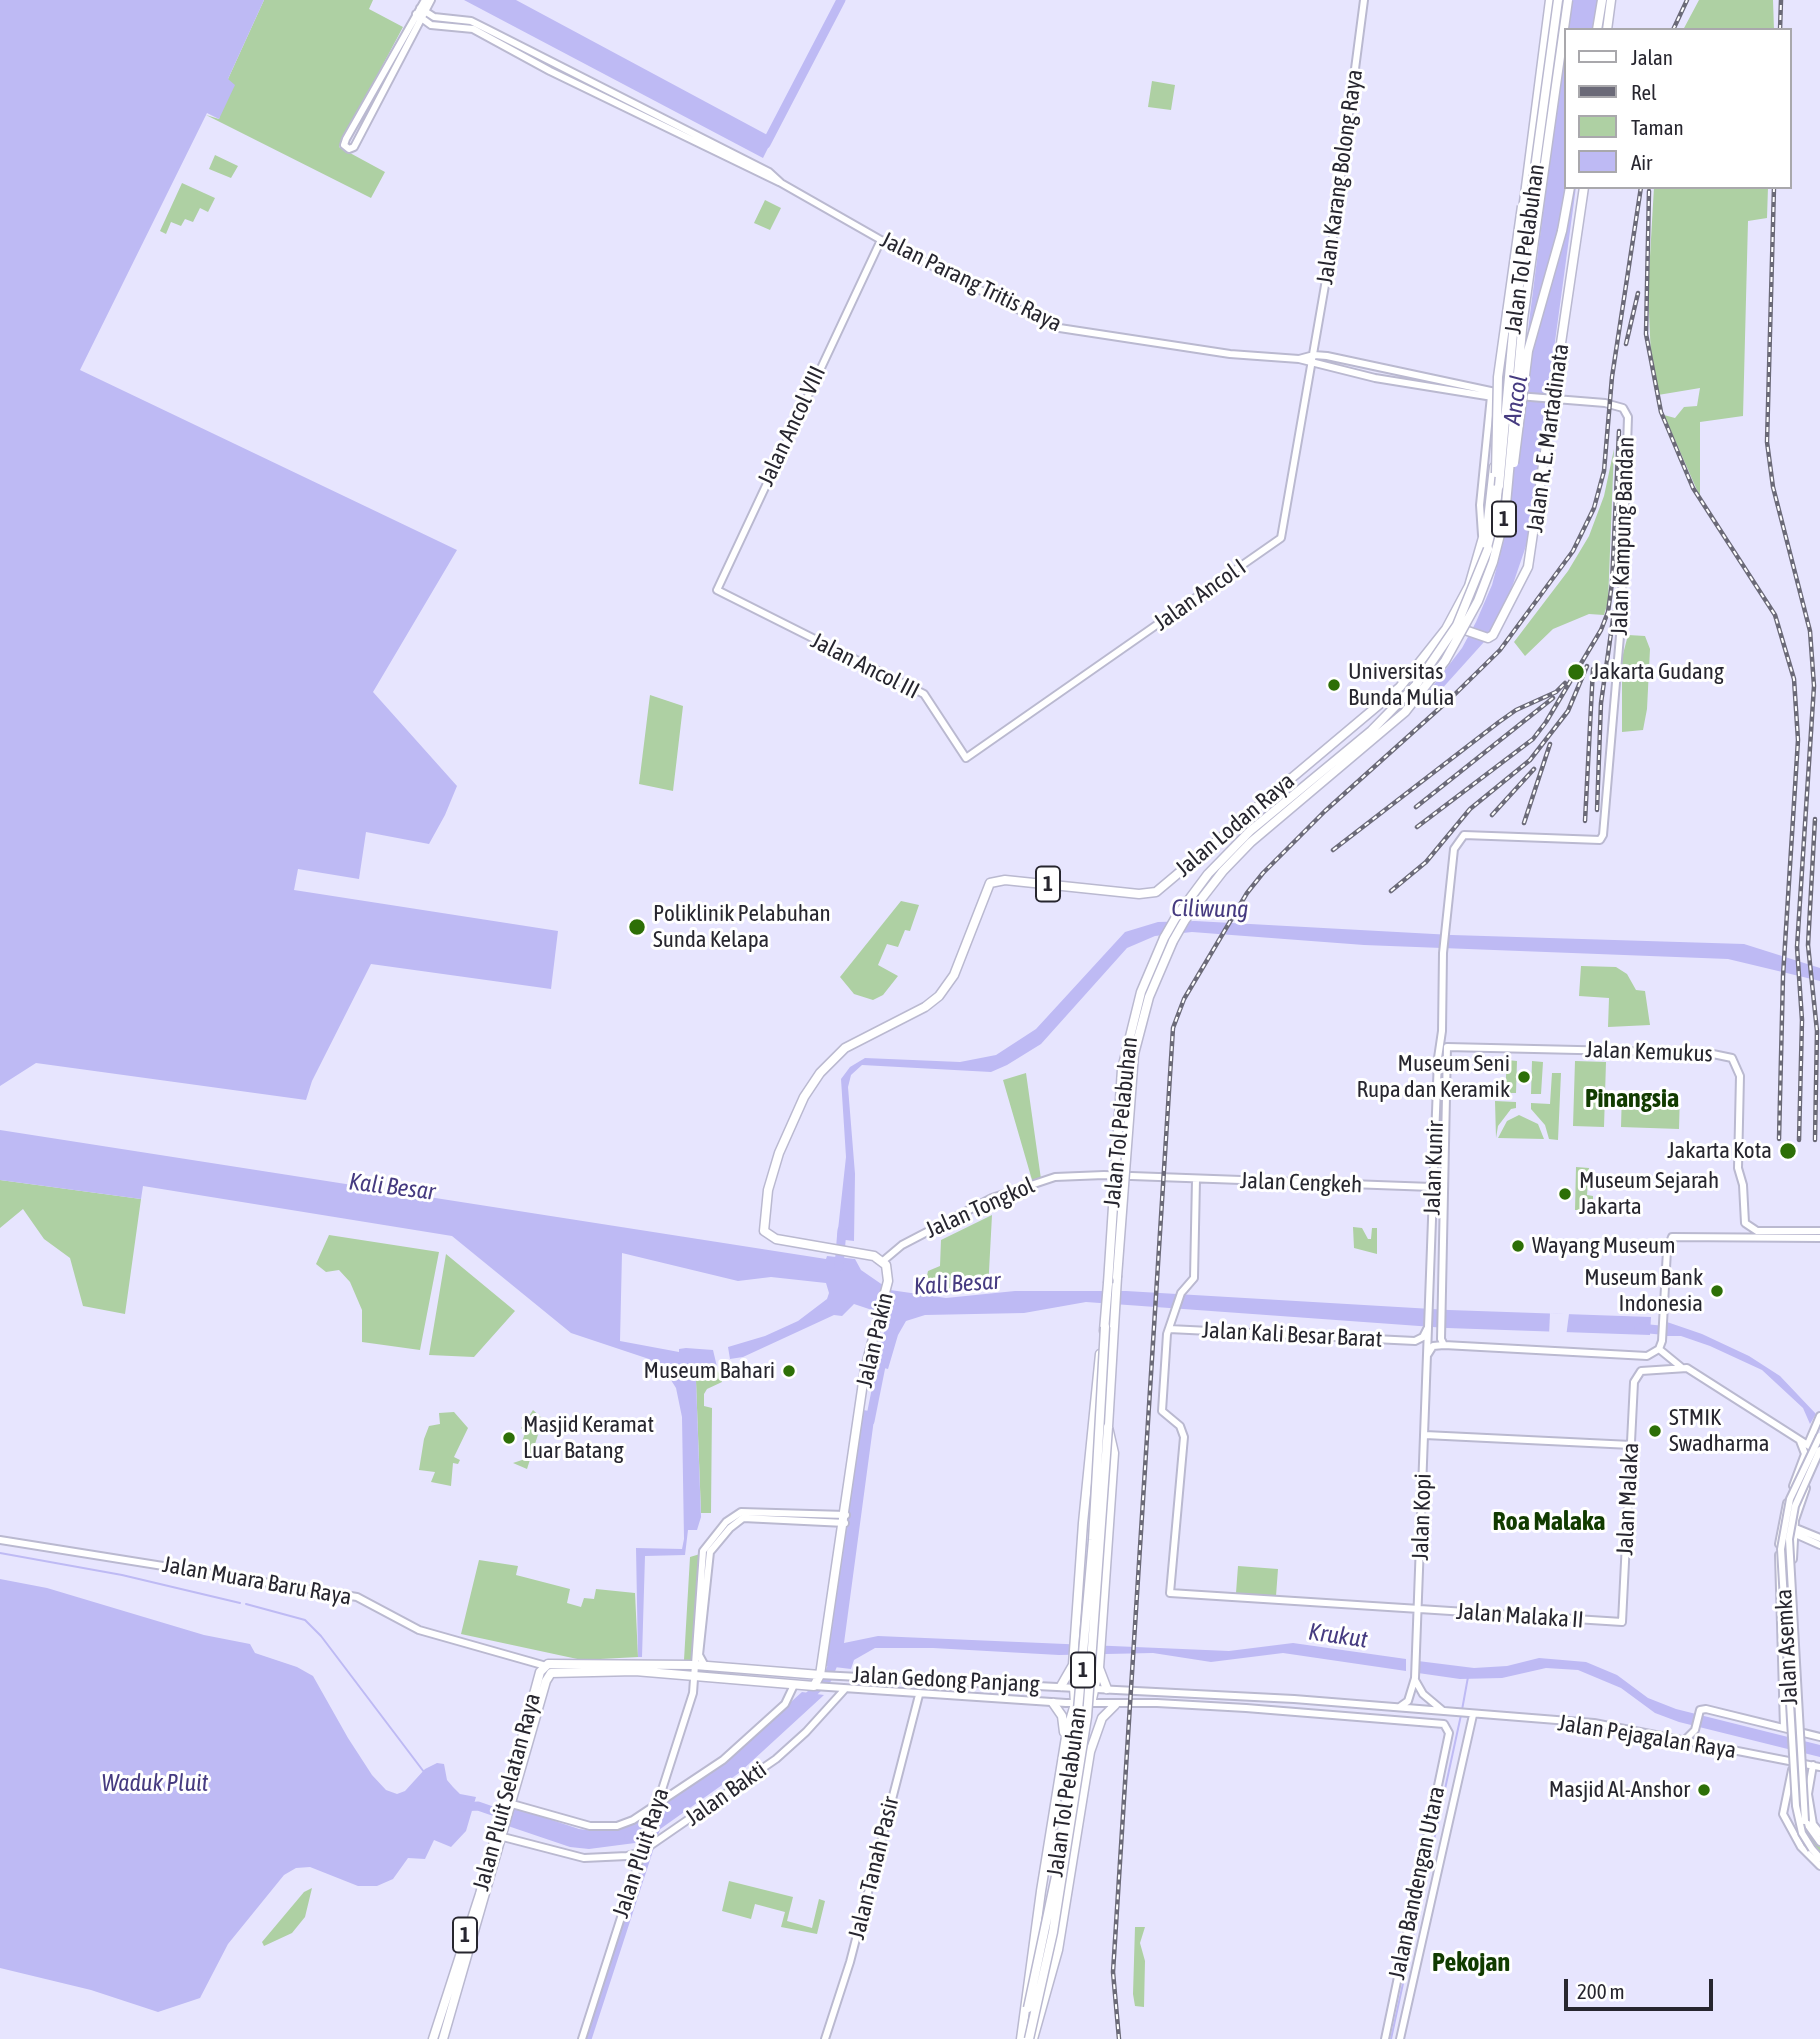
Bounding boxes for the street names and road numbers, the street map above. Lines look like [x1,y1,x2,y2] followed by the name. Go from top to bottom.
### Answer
[1311,68,1369,286] street label: Jalan Karang Bolong Raya
[1499,162,1551,336] street label: Jalan Tol Pelabuhan
[876,226,1066,338] street label: Jalan Parang Tritis Raya
[1521,342,1575,534] street label: Jalan R. E. Martadinata
[752,362,832,490] street label: Jalan Ancol VIII
[1606,436,1640,636] street label: Jalan Kampung Bandan
[1492,502,1516,536] road number: 1
[1149,553,1251,637] street label: Jalan Ancol I
[806,627,924,705] street label: Jalan Ancol III
[1170,767,1300,883] street label: Jalan Lodan Raya
[1036,866,1060,902] road number: 1
[1098,1035,1144,1209] street label: Jalan Tol Pelabuhan
[1585,1036,1713,1068] street label: Jalan Kemukus
[1419,1120,1449,1216] street label: Jalan Kunir
[1239,1167,1363,1199] street label: Jalan Cengkeh
[921,1172,1039,1244] street label: Jalan Tongkol
[851,1290,899,1390] street label: Jalan Pakin
[1201,1316,1383,1354] street label: Jalan Kali Besar Barat
[1611,1442,1645,1556] street label: Jalan Malaka
[1407,1473,1437,1561] street label: Jalan Kopi
[160,1551,354,1611] street label: Jalan Muara Baru Raya
[1770,1588,1804,1706] street label: Jalan Asemka
[1455,1598,1585,1634] street label: Jalan Malaka II
[1071,1652,1095,1688] road number: 1
[852,1661,1040,1699] street label: Jalan Gedong Panjang
[467,1690,547,1894] street label: Jalan Pluit Selatan Raya
[1041,1705,1093,1879] street label: Jalan Tol Pelabuhan
[1556,1709,1738,1765] street label: Jalan Pejagalan Raya
[680,1756,772,1832] street label: Jalan Bakti
[1383,1784,1451,1982] street label: Jalan Bandengan Utara
[607,1785,675,1921] street label: Jalan Pluit Raya
[843,1794,905,1942] street label: Jalan Tanah Pasir
[453,1918,477,1952] road number: 1

